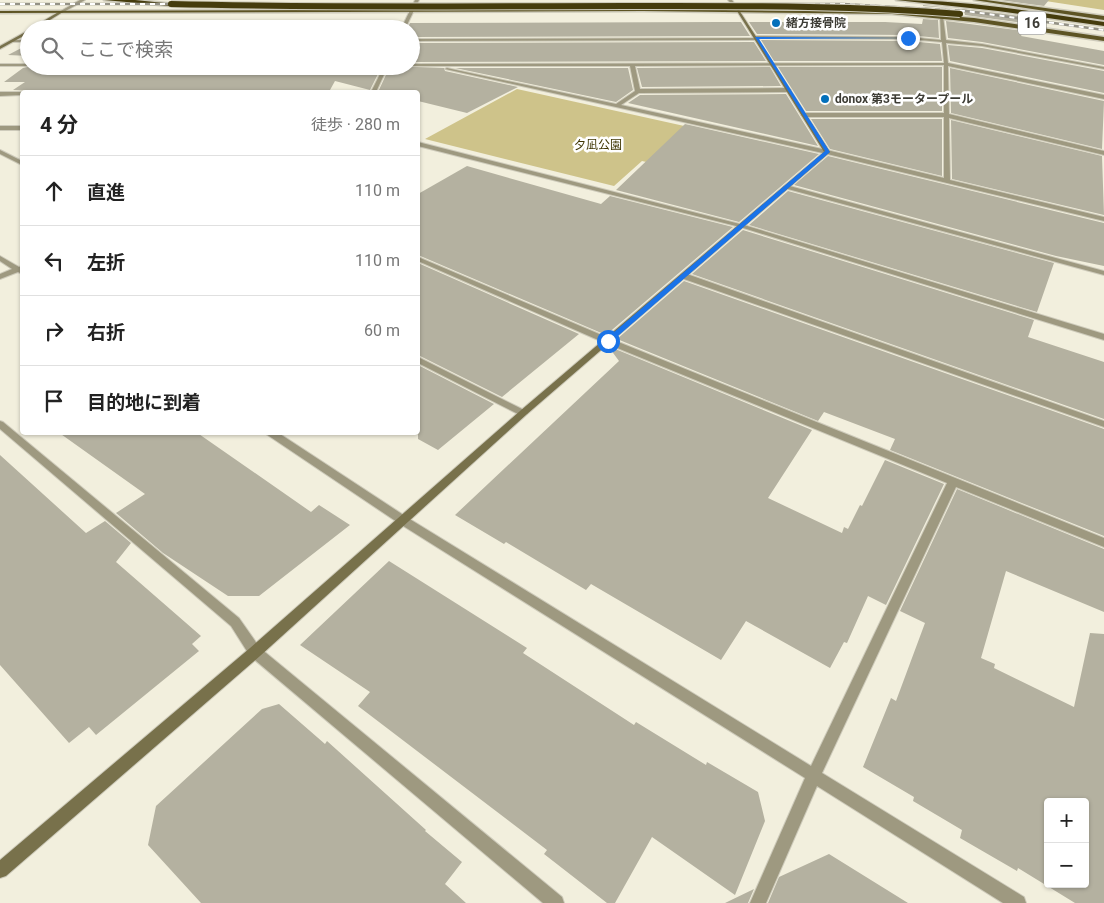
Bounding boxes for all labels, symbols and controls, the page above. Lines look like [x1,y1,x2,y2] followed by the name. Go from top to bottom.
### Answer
[1018,12,1046,34] road number: 16
[786,16,846,30] place label: 緒方接骨院
[770,17,782,29] marker: 緒方接骨院
[20,20,420,75] search box
[897,27,920,50] route end
[38,34,66,62] icon: search
[78,38,173,61] text: ここで検索
[835,92,973,106] place label: donox 第3モータープール
[819,93,831,105] marker: donox 第3モータープール
[40,113,78,137] text: 4 分
[311,115,400,134] text: 徒歩 · 280 m
[574,138,622,152] park label: 夕凪公園
[40,177,68,205] icon: ahead
[87,181,125,204] text: 直進
[355,181,400,200] text: 110 m
[40,247,68,275] icon: left
[87,251,125,274] text: 左折
[355,251,400,270] text: 110 m
[40,317,68,345] icon: right
[87,321,125,344] text: 右折
[364,321,400,340] text: 60 m
[597,330,620,353] route start
[40,387,68,415] icon: arrive
[87,391,201,414] text: 目的地に到着
[1044,798,1089,888] map controls
[1044,798,1089,843] button: +
[1044,843,1089,888] button: −

